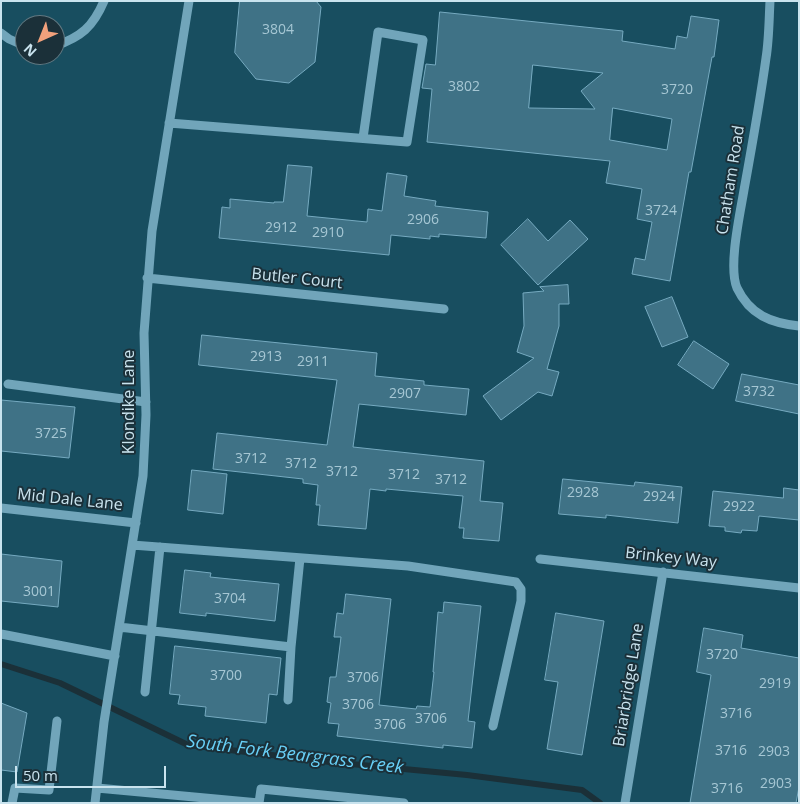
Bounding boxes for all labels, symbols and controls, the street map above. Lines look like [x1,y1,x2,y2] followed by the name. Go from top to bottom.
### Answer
[15,15,65,65] north arrow
[262,22,294,38] house number: 3804
[19,40,41,61] text: N
[448,79,480,95] house number: 3802
[661,82,693,98] house number: 3720
[713,124,749,236] street label: Chatham Road
[645,203,677,219] house number: 3724
[407,212,439,228] house number: 2906
[265,220,297,236] house number: 2912
[312,225,344,241] house number: 2910
[251,265,343,293] street label: Butler Court
[250,349,282,365] house number: 2913
[119,350,139,454] street label: Klondike Lane
[297,354,329,370] house number: 2911
[743,384,775,400] house number: 3732
[389,386,421,402] house number: 2907
[35,426,67,442] house number: 3725
[235,451,267,467] house number: 3712
[285,456,317,472] house number: 3712
[326,464,358,480] house number: 3712
[388,467,420,483] house number: 3712
[435,472,467,488] house number: 3712
[16,485,124,515] street label: Mid Dale Lane
[567,485,599,501] house number: 2928
[643,489,675,505] house number: 2924
[723,499,755,515] house number: 2922
[624,544,718,572] street label: Brinkey Way
[23,584,55,600] house number: 3001
[214,591,246,607] house number: 3704
[610,622,648,748] street label: Briarbridge Lane
[706,647,738,663] house number: 3720
[210,668,242,684] house number: 3700
[347,670,379,686] house number: 3706
[759,676,791,692] house number: 2919
[342,697,374,713] house number: 3706
[720,706,752,722] house number: 3716
[415,711,447,727] house number: 3706
[374,717,406,733] house number: 3706
[185,731,405,779] water label: South Fork Beargrass Creek
[715,743,747,759] house number: 3716
[758,744,790,760] house number: 2903
[18,756,169,788] scale bar
[23,765,58,785] text: 50 m
[760,776,792,792] house number: 2903
[711,781,743,797] house number: 3716

